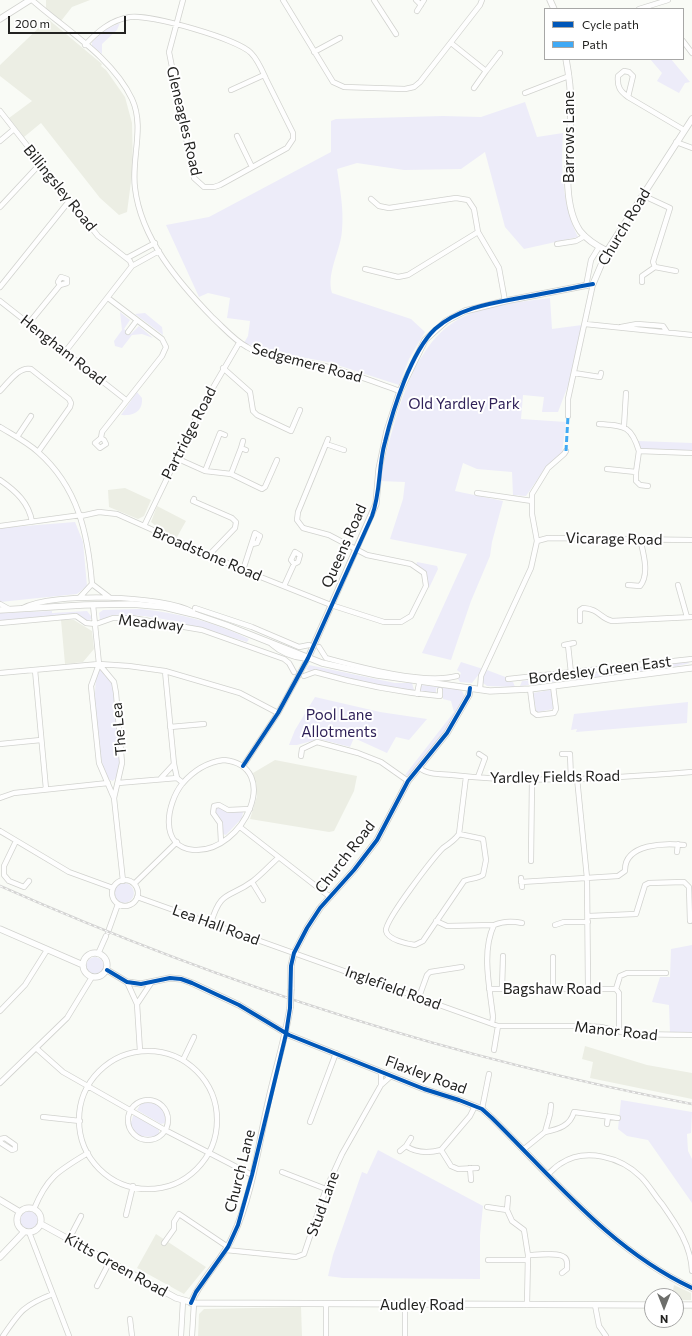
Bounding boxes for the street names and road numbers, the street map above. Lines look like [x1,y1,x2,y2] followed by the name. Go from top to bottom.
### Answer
[163,65,205,177] street label: Gleneagles Road
[560,91,578,183] street label: Barrows Lane
[20,141,100,235] street label: Billingsley Road
[594,185,654,269] street label: Church Road
[17,311,109,389] street label: Hengham Road
[250,340,364,386] street label: Sedgemere Road
[158,384,220,482] street label: Partridge Road
[318,501,370,591] street label: Queens Road
[150,523,264,585] street label: Broadstone Road
[565,529,663,549] street label: Vicarage Road
[117,611,185,635] street label: Meadway
[528,652,672,688] street label: Bordesley Green East
[108,702,130,756] street label: The Lea
[490,767,620,787] street label: Yardley Fields Road
[311,817,379,897] street label: Church Road
[170,901,262,949] street label: Lea Hall Road
[343,962,443,1014] street label: Inglefield Road
[503,980,601,998] street label: Bagshaw Road
[574,1018,658,1044] street label: Manor Road
[383,1052,469,1098] street label: Flaxley Road
[221,1128,259,1214] street label: Church Lane
[303,1169,343,1239] street label: Stud Lane
[61,1229,171,1301] street label: Kitts Green Road
[380,1296,464,1314] street label: Audley Road

